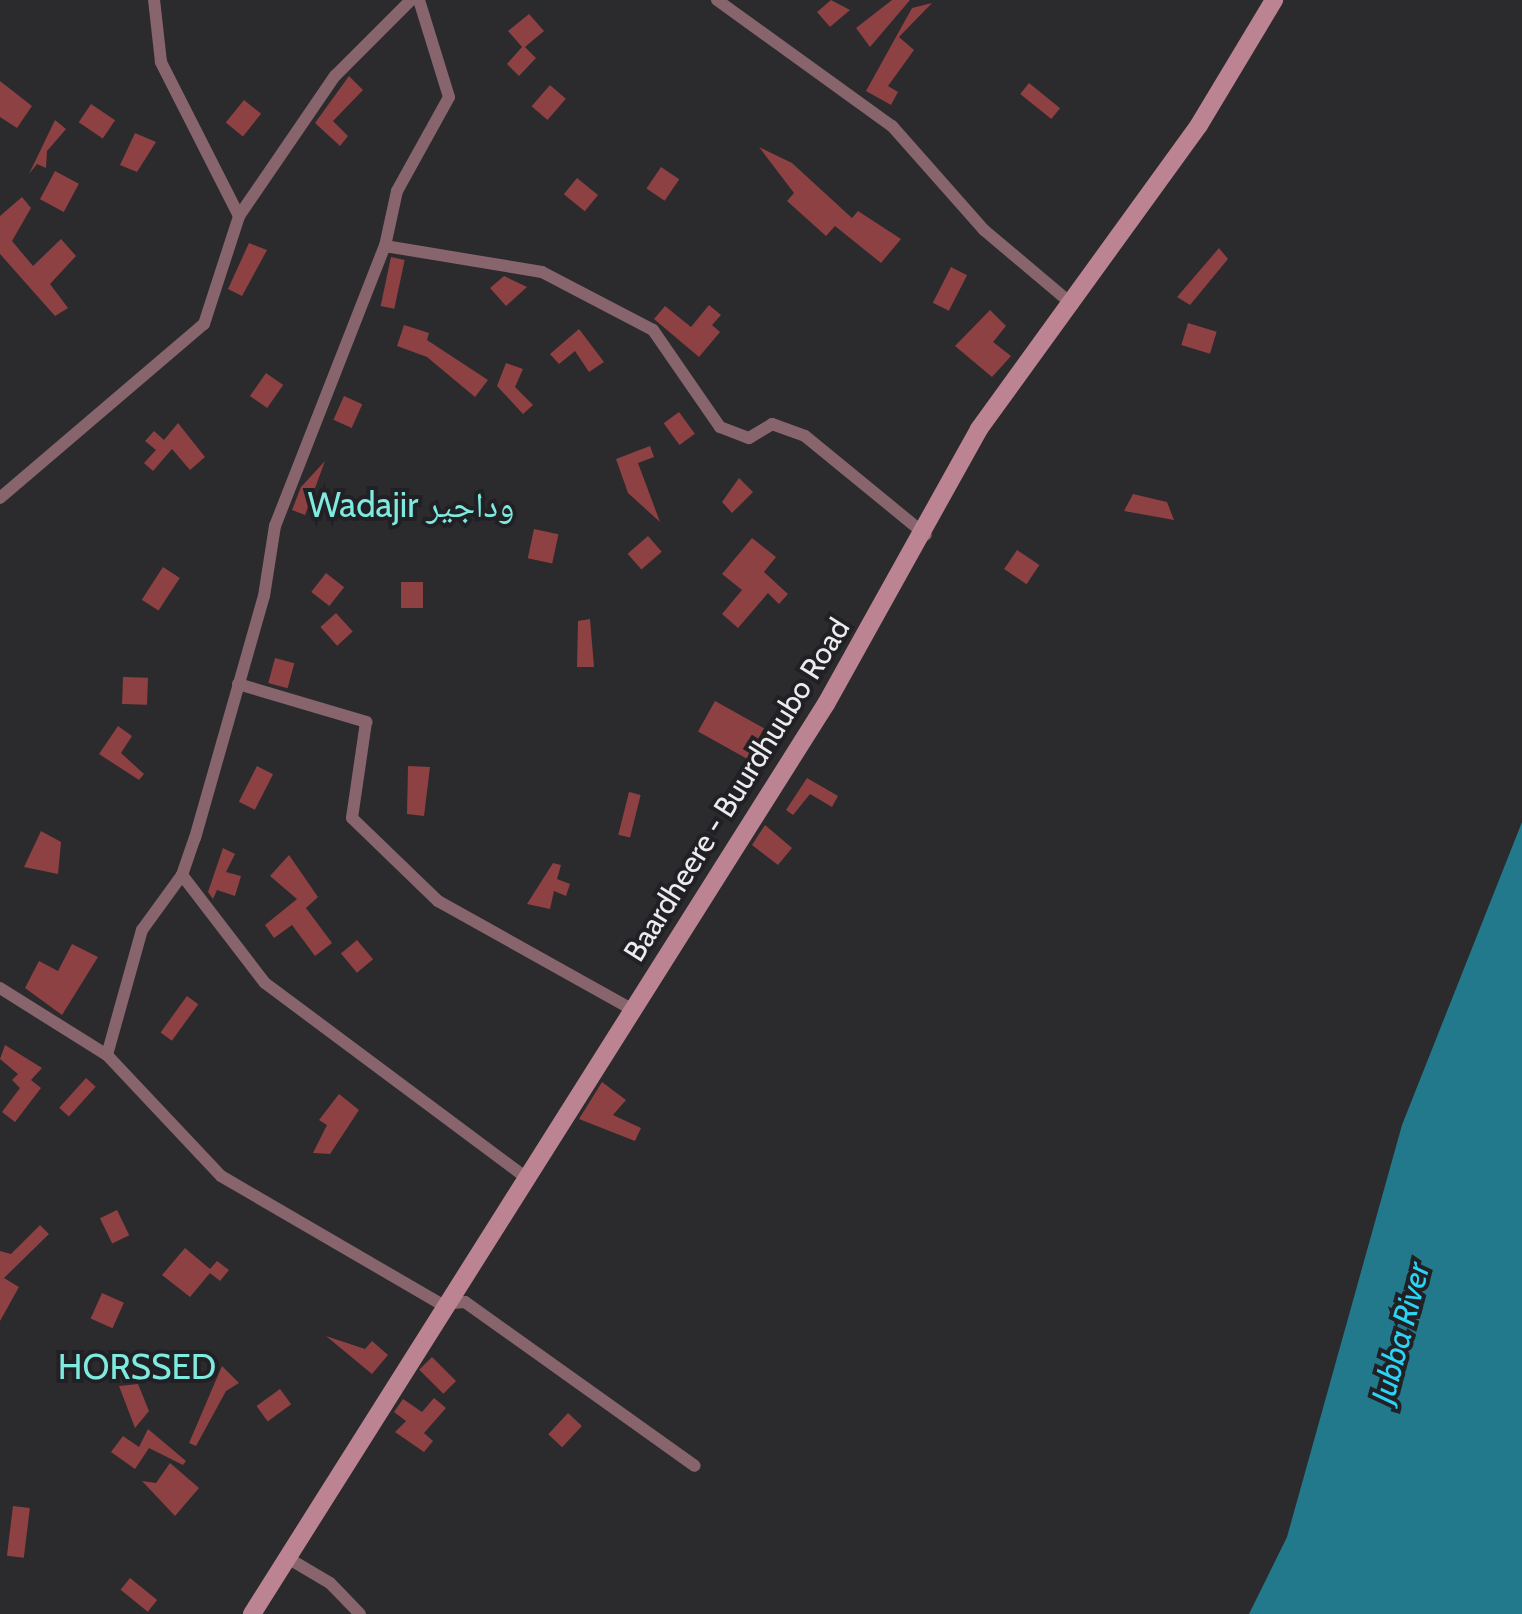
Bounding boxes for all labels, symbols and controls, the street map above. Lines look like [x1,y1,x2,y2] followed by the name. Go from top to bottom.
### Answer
[308,484,514,526] district label: Wadajir وداجير
[616,612,858,968] street label: Baardheere - Buurdhuubo Road
[1364,1258,1438,1408] water label: Jubba River
[49,1346,225,1388] district label: HORSSED

